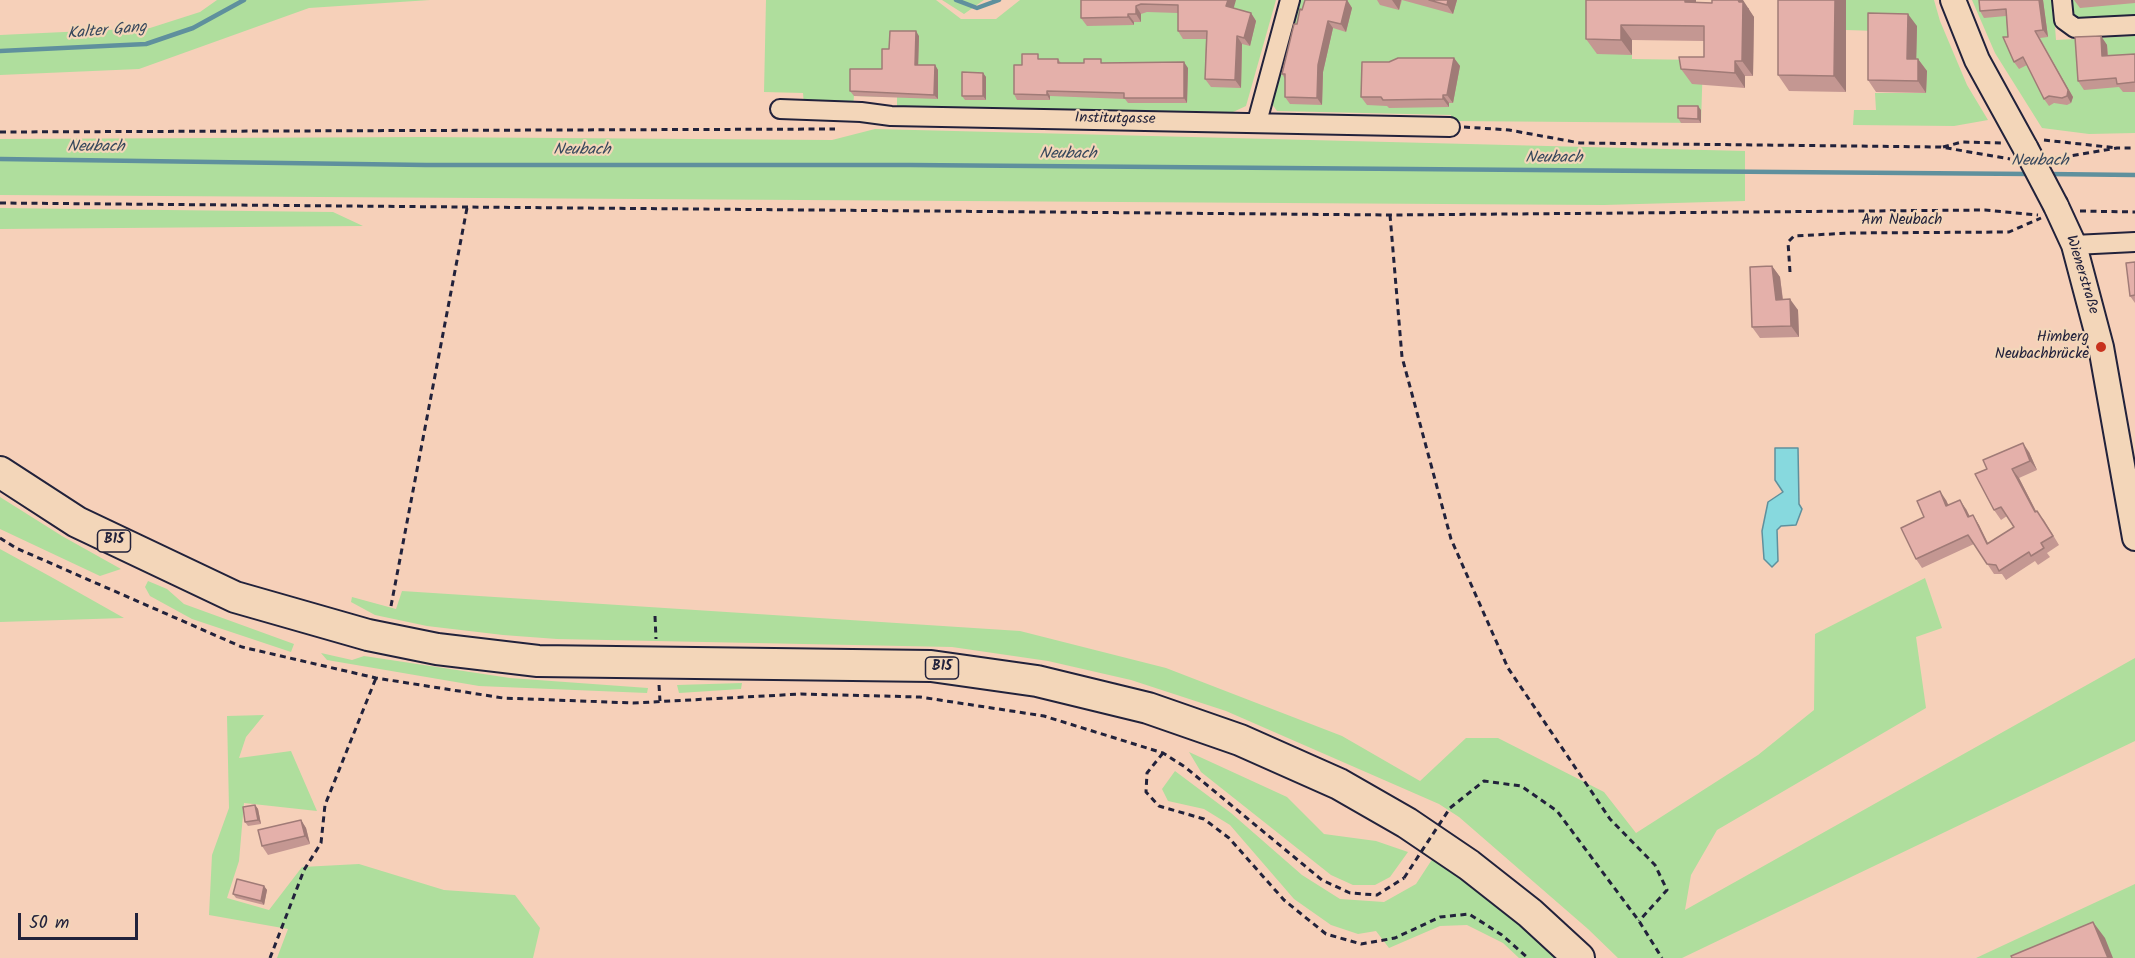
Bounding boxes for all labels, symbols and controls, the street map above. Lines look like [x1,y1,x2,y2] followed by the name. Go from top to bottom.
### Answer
[67,19,147,45] water label: Kalter Gang
[1074,110,1156,130] street label: Institutgasse
[67,138,125,158] water label: Neubach
[553,141,611,161] water label: Neubach
[1039,145,1097,165] water label: Neubach
[1525,149,1583,169] water label: Neubach
[2011,152,2069,172] water label: Neubach
[1862,212,1942,230] street label: Am Neubach
[2060,233,2102,317] street label: Wienerstraße
[1995,329,2089,364] place label: Himberg Neubachbrücke
[2094,340,2108,354] marker: Himberg Neubachbrücke
[98,530,130,552] road number: B15
[926,657,958,679] road number: B15
[21,901,141,939] scale bar
[29,909,69,938] text: 50 m

